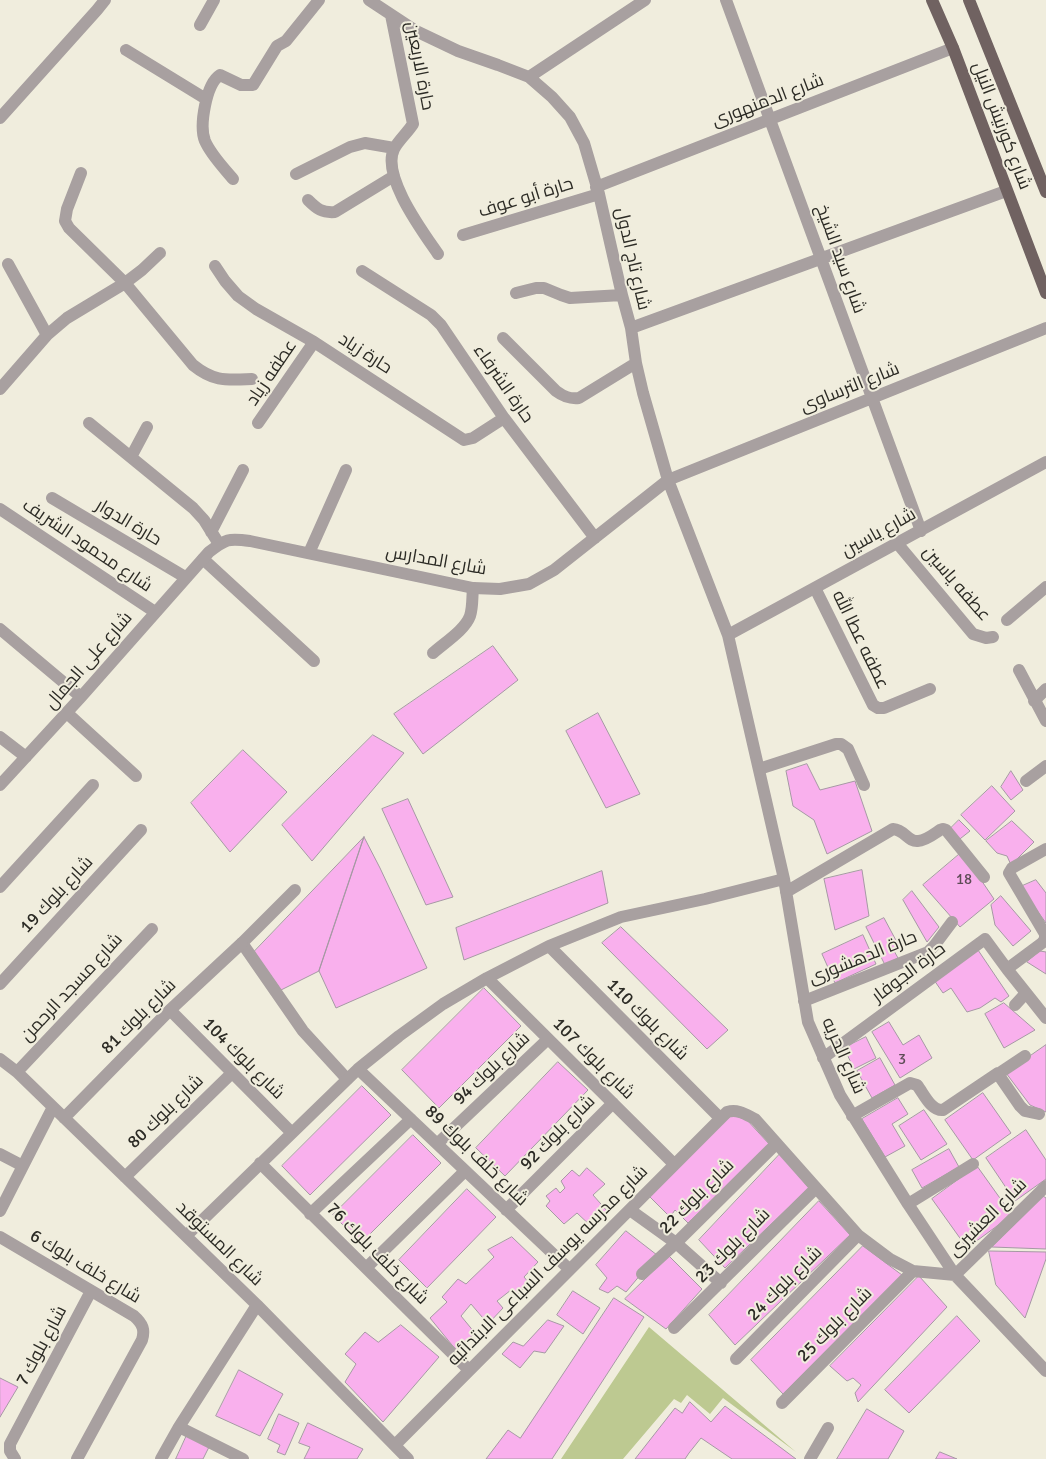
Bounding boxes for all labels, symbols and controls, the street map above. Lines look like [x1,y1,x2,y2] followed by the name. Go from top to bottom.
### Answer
[400,20,438,112] street label: حارة الاربعين
[967,59,1035,193] street label: شارع كورنيش النيل
[709,70,827,132] street label: شارع الدمنهورى
[476,173,576,223] street label: حارة أبو عوف
[810,202,870,316] street label: شارع سيد الشيخ
[610,206,654,312] street label: شارع تاج الدول
[334,329,396,379] street label: حارة زياد
[242,336,302,410] street label: عطفه زياد
[468,341,538,427] street label: حارة الشرفاء
[797,358,903,418] street label: شارع الترساوى
[18,495,156,597] street label: شارع محمود الشريف
[91,495,165,551] street label: حارة الدوار
[838,504,920,562] street label: شارع ياسين
[384,542,488,580] street label: شارع المدارس
[917,542,995,626] street label: عطفه ياسين
[827,587,893,693] street label: عطفه عطا الله
[41,608,137,714] street label: شارع على الجمال
[16,852,98,938] street label: شارع بلوك 19
[956,871,972,889] house number: 18
[806,926,920,990] street label: حارة الدهشورى
[16,929,128,1047] street label: شارع مسجد الرحمن
[868,938,950,1008] street label: حارة الجوفار
[97,975,181,1059] street label: شارع بلوك 81
[602,975,692,1065] street label: شارع بلوك 110
[198,1014,288,1104] street label: شارع بلوك 104
[548,1014,638,1104] street label: شارع بلوك 107
[817,1014,869,1098] street label: شارع الحريه
[449,1028,535,1110] street label: شارع بلوك 94
[898,1051,906,1069] house number: 3
[124,1071,208,1153] street label: شارع بلوك 80
[516,1091,600,1175] street label: شارع بلوك 92
[420,1101,532,1211] street label: شارع خلف بلوك 89
[655,1155,739,1239] street label: شارع بلوك 22
[443,1161,653,1371] street label: شارع مدرسه يوسف السباعى الابتدائيه
[944,1174,1032,1262] street label: شارع العشيرى
[171,1197,267,1291] street label: شارع المستوقد
[321,1198,433,1310] street label: شارع خلف بلوك 76
[691,1204,775,1288] street label: شارع بلوك 23
[26,1225,144,1309] street label: شارع خلف بلوك 6
[743,1242,827,1326] street label: شارع بلوك 24
[793,1283,877,1367] street label: شارع بلوك 25
[12,1302,72,1390] street label: شارع بلوك 7

